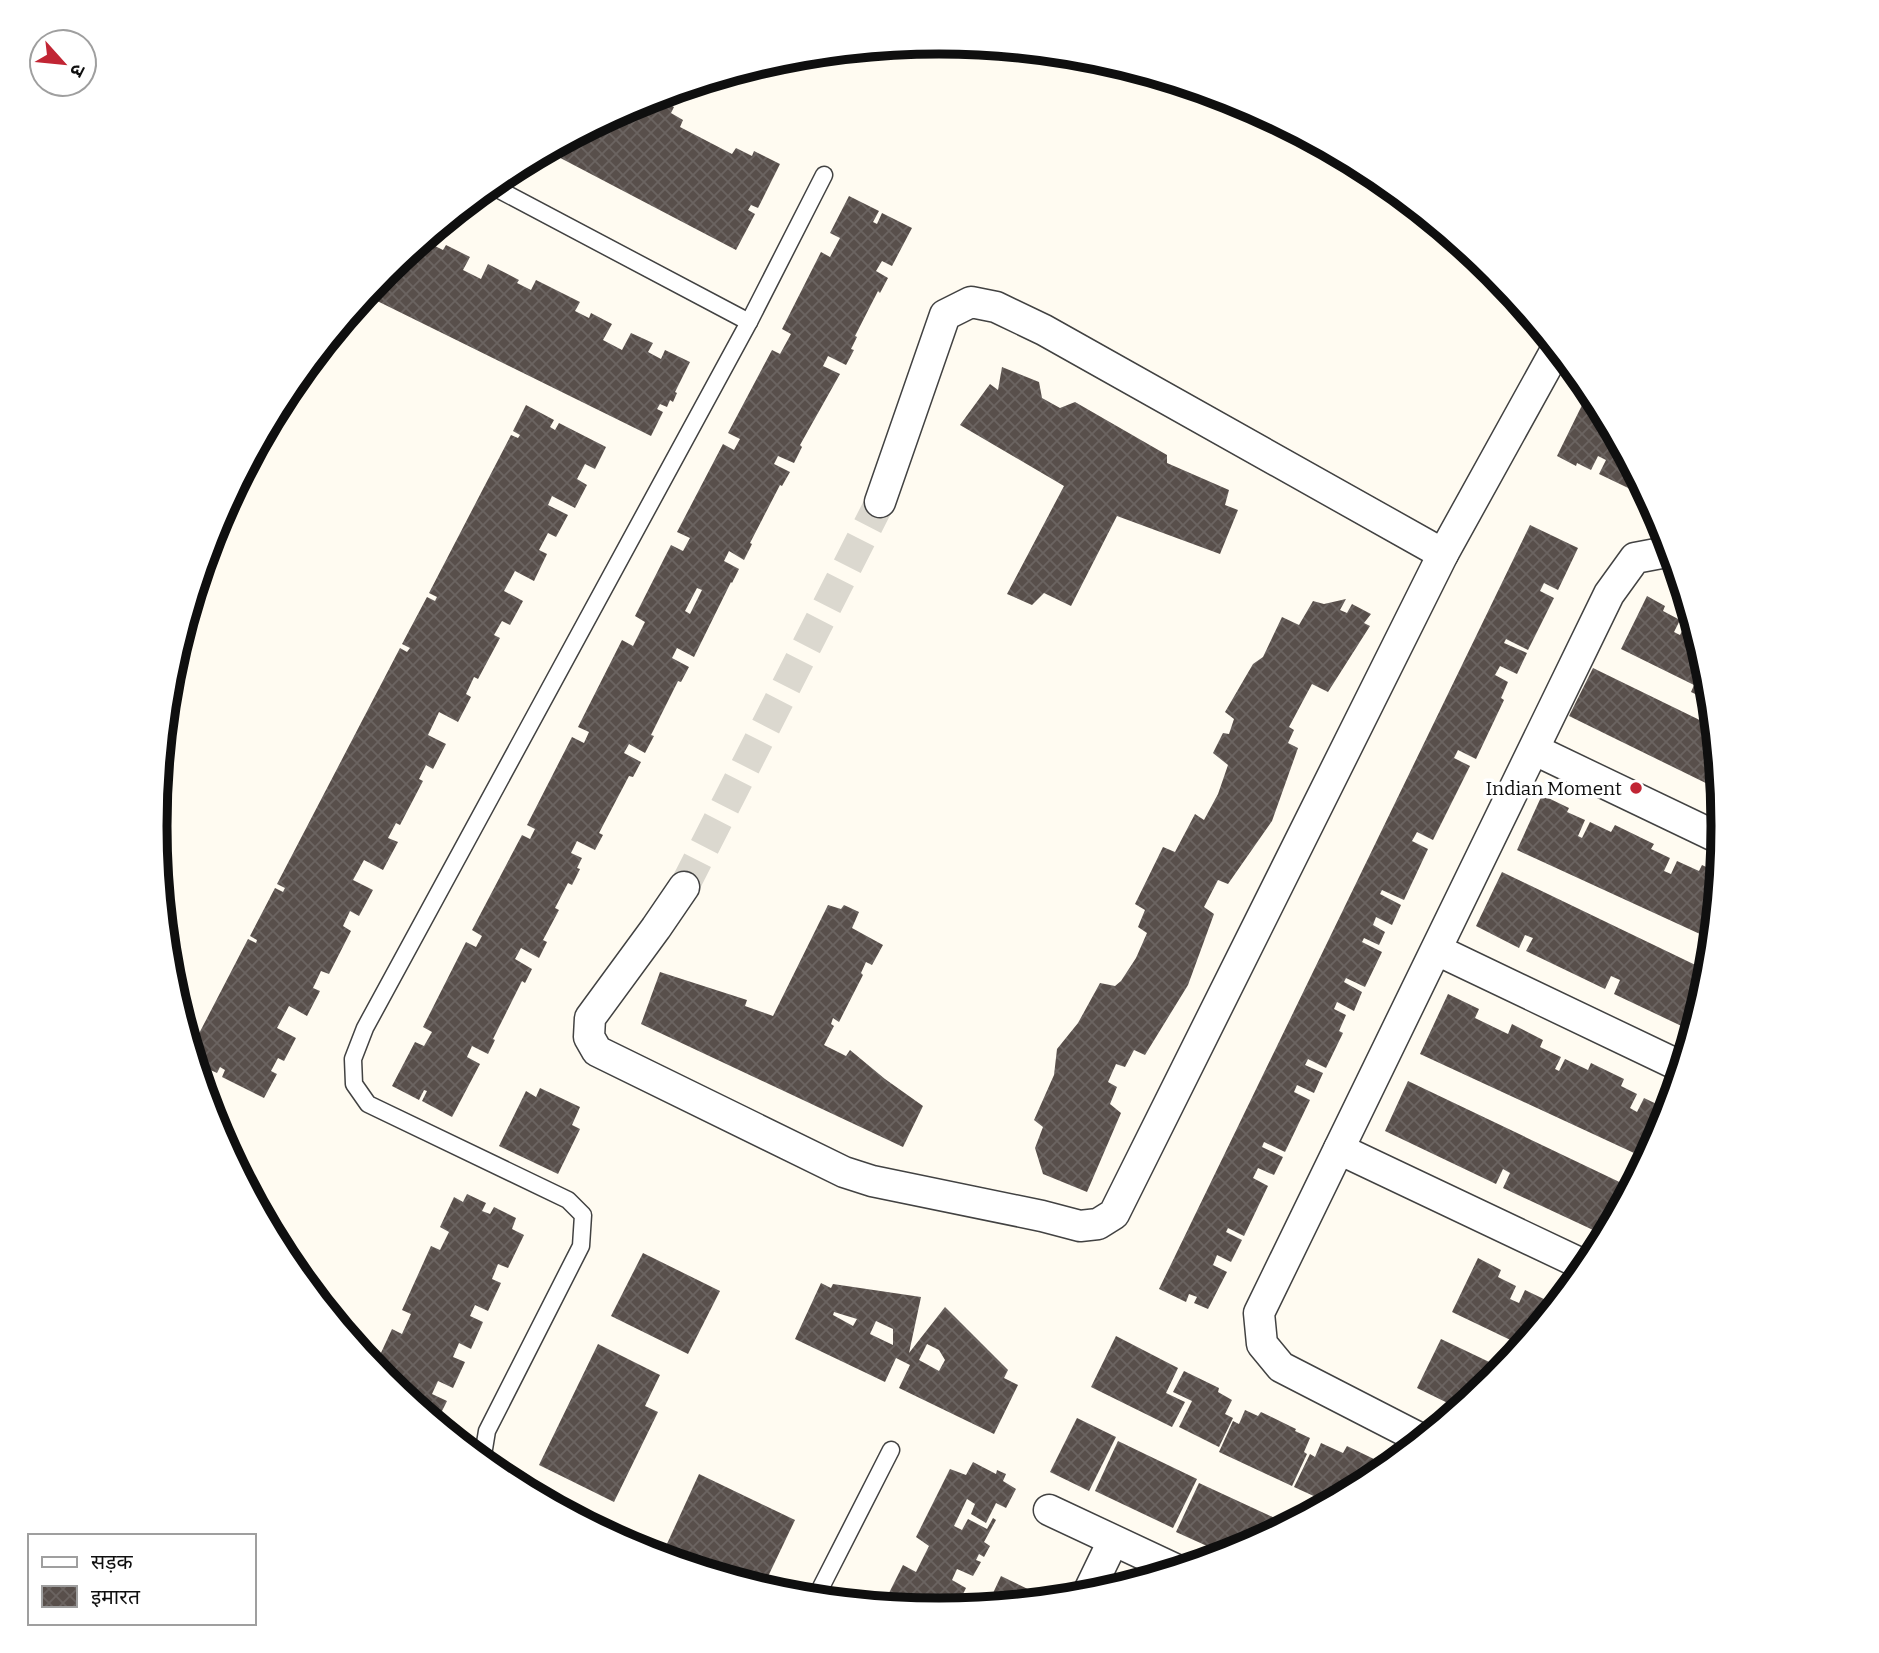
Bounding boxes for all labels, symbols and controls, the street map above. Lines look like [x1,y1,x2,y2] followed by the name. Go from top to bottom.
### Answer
[28,28,98,98] north arrow
[65,60,90,81] text: उ
[1485,777,1622,800] place label: Indian Moment
[1628,780,1644,796] marker: Indian Moment
[28,1534,256,1625] legend
[91,1549,133,1575] text: सड़क
[91,1584,141,1610] text: इमारत

